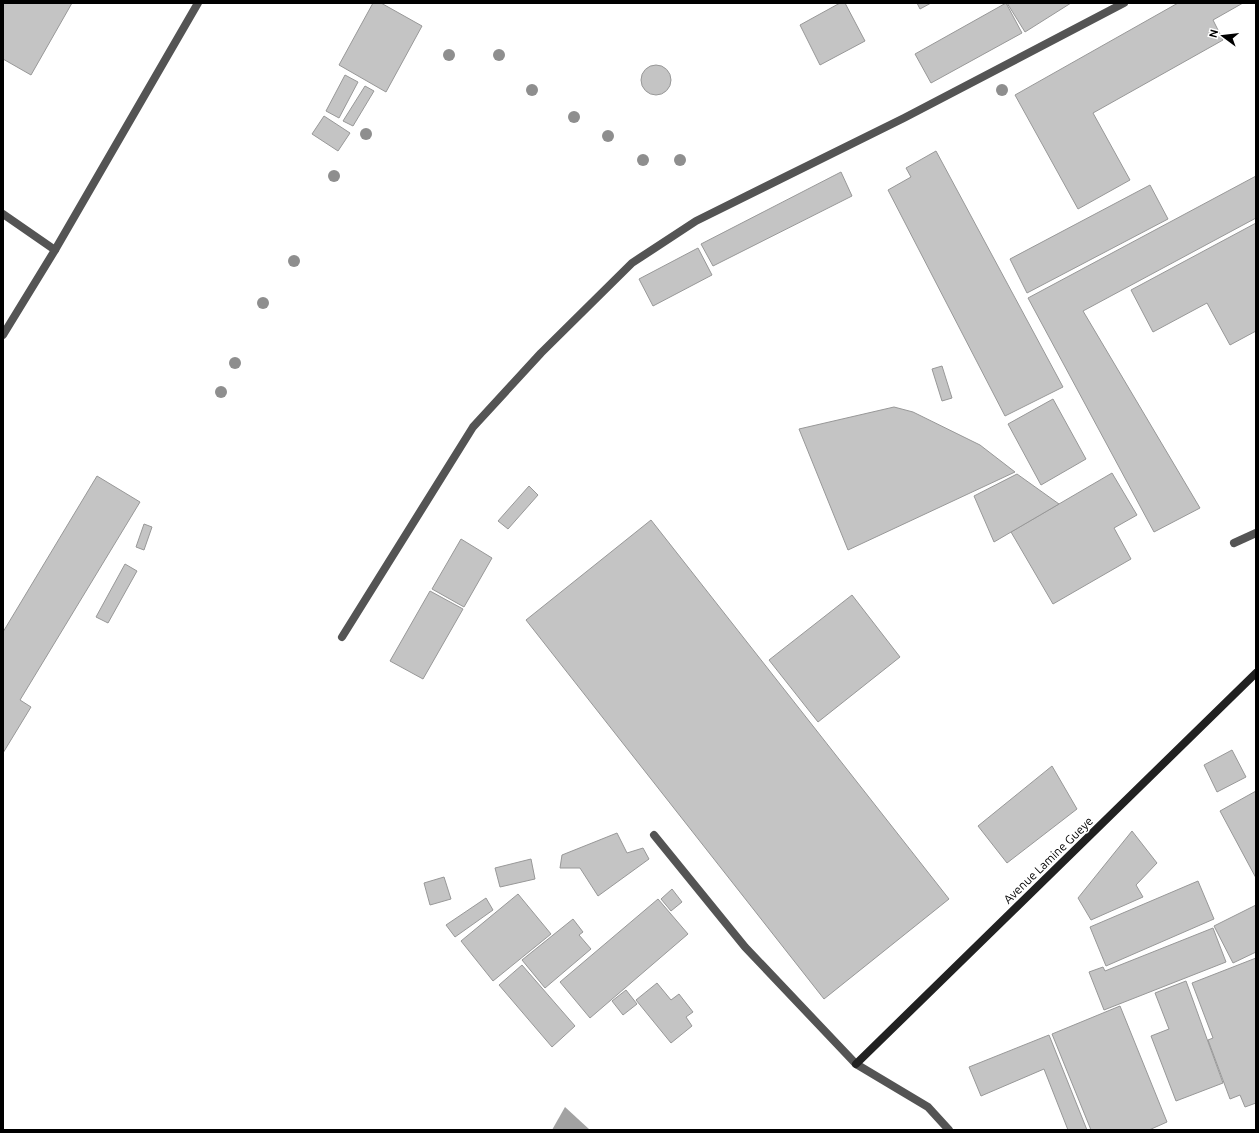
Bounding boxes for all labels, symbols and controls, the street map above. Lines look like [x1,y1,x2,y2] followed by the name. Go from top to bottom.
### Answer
[1203,16,1243,56] north arrow
[1206,28,1220,39] text: N
[1001,814,1095,906] street label: Avenue Lamine Gueye

